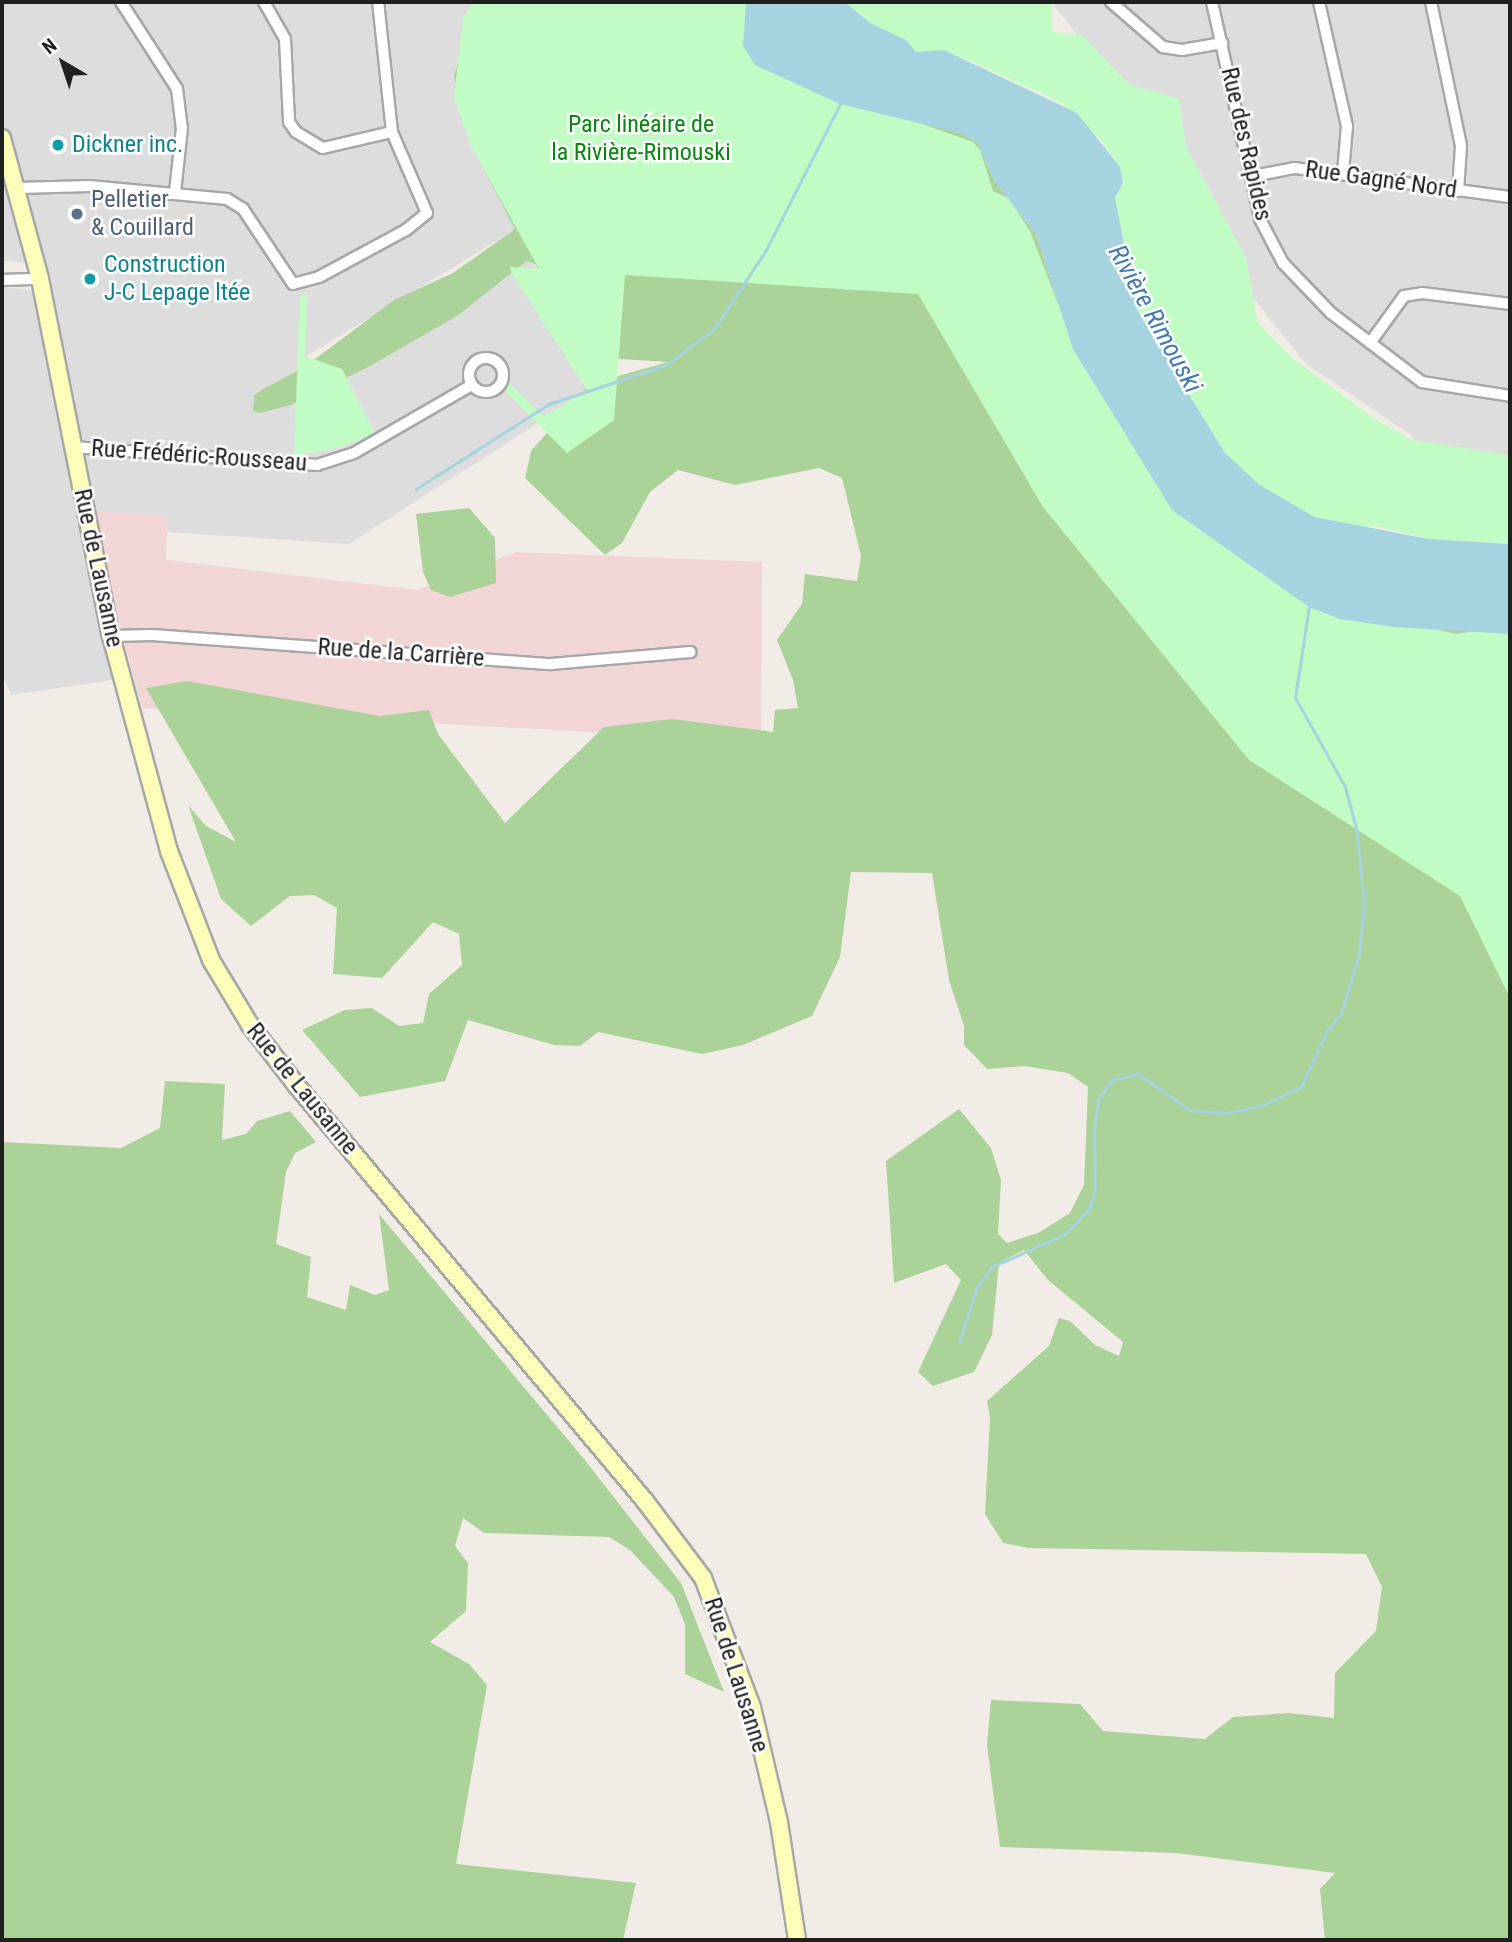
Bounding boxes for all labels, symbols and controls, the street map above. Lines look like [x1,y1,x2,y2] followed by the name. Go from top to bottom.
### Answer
[28,28,98,98] north arrow
[38,34,61,59] text: N
[1214,65,1278,223] street label: Rue des Rapides
[551,111,731,167] park label: Parc linéaire de la Rivière-Rimouski
[72,131,183,159] place label: Dickner inc.
[50,137,66,153] marker: Dickner inc.
[1303,155,1459,205] street label: Rue Gagné Nord
[91,186,194,242] place label: Pelletier & Couillard
[69,206,85,222] marker: Pelletier & Couillard
[1102,240,1208,398] water label: Rivière Rimouski
[104,251,250,307] place label: Construction J-C Lepage ltée
[82,271,98,287] marker: Construction J-C Lepage ltée
[90,434,308,478] street label: Rue Frédéric-Rousseau
[67,486,129,650] street label: Rue de Lausanne
[317,633,485,673] street label: Rue de la Carrière
[240,1017,364,1161] street label: Rue de Lausanne
[697,1594,775,1756] street label: Rue de Lausanne

